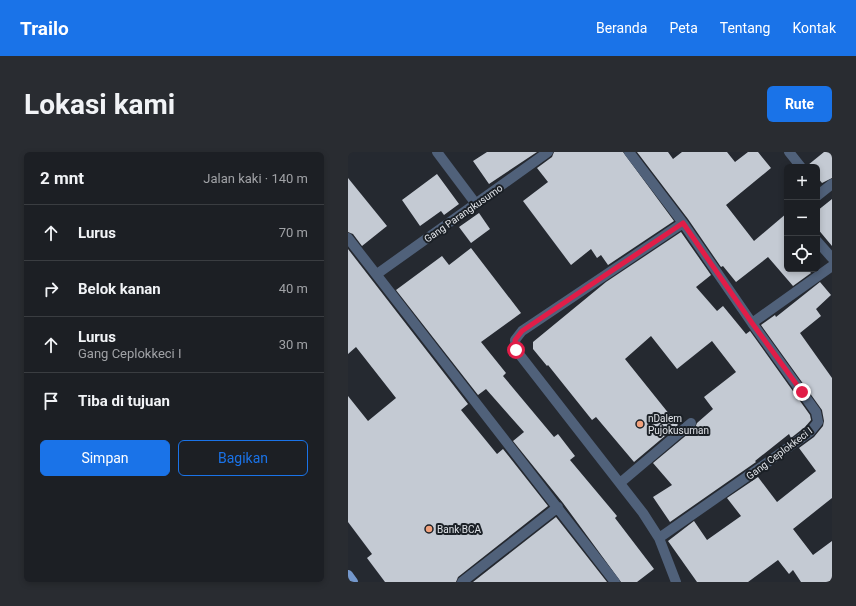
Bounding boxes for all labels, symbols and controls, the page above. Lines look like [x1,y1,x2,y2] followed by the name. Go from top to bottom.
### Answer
[20,17,69,40] text: Trailo
[596,20,647,36] text: Beranda
[669,20,698,36] text: Peta
[720,20,770,36] text: Tentang
[792,20,836,36] text: Kontak
[767,86,832,122] button: Rute
[24,88,175,121] text: Lokasi kami
[784,164,820,272] map controls
[784,164,820,200] button: +
[40,168,84,188] text: 2 mnt
[203,171,308,186] text: Jalan kaki · 140 m
[422,182,505,245] street label: Gang Parangkusumo
[784,200,820,236] button: −
[40,222,62,244] icon: ahead
[78,224,116,242] text: Lurus
[279,225,308,240] text: 70 m
[784,236,820,272] button: locate
[40,278,62,300] icon: right
[78,280,161,298] text: Belok kanan
[279,281,308,296] text: 40 m
[78,328,116,346] text: Lurus
[40,334,62,356] icon: ahead
[279,337,308,352] text: 30 m
[507,341,525,359] route start
[78,346,182,361] text: Gang Ceplokkeci I
[793,383,811,401] route end
[40,390,62,412] icon: arrive
[78,392,170,410] text: Tiba di tujuan
[648,413,709,436] place label: nDalem Pujokusuman
[635,419,645,429] marker: nDalem Pujokusuman
[744,425,814,482] street label: Gang Ceplokkeci I
[40,440,170,476] button: Simpan
[178,440,308,476] button: Bagikan
[424,524,434,534] marker: Bank BCA
[437,524,481,535] place label: Bank BCA

